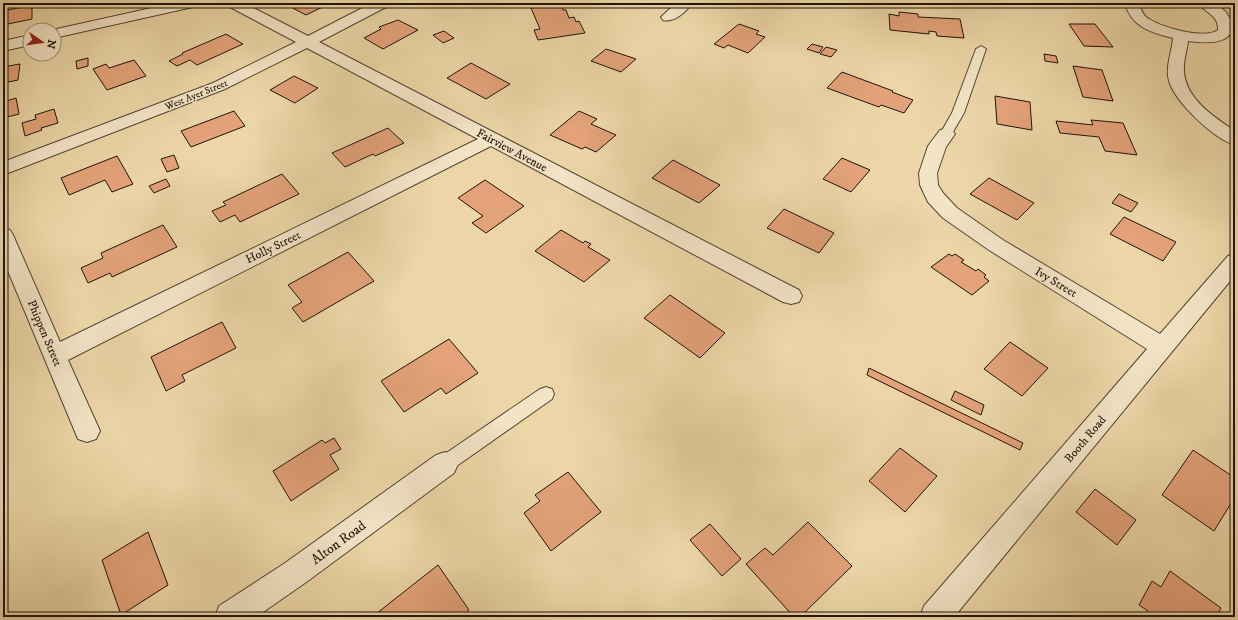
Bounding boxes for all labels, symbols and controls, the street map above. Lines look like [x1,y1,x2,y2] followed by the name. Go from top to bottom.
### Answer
[22,22,62,62] north arrow
[43,38,59,50] text: N
[163,77,229,113] street label: West Ayer Street
[474,126,550,175] street label: Fairview Avenue
[243,228,303,267] street label: Holly Street
[1032,264,1080,301] street label: Ivy Street
[24,298,65,369] street label: Phippen Street
[1061,413,1109,466] street label: Booth Road
[308,517,370,569] street label: Alton Road

